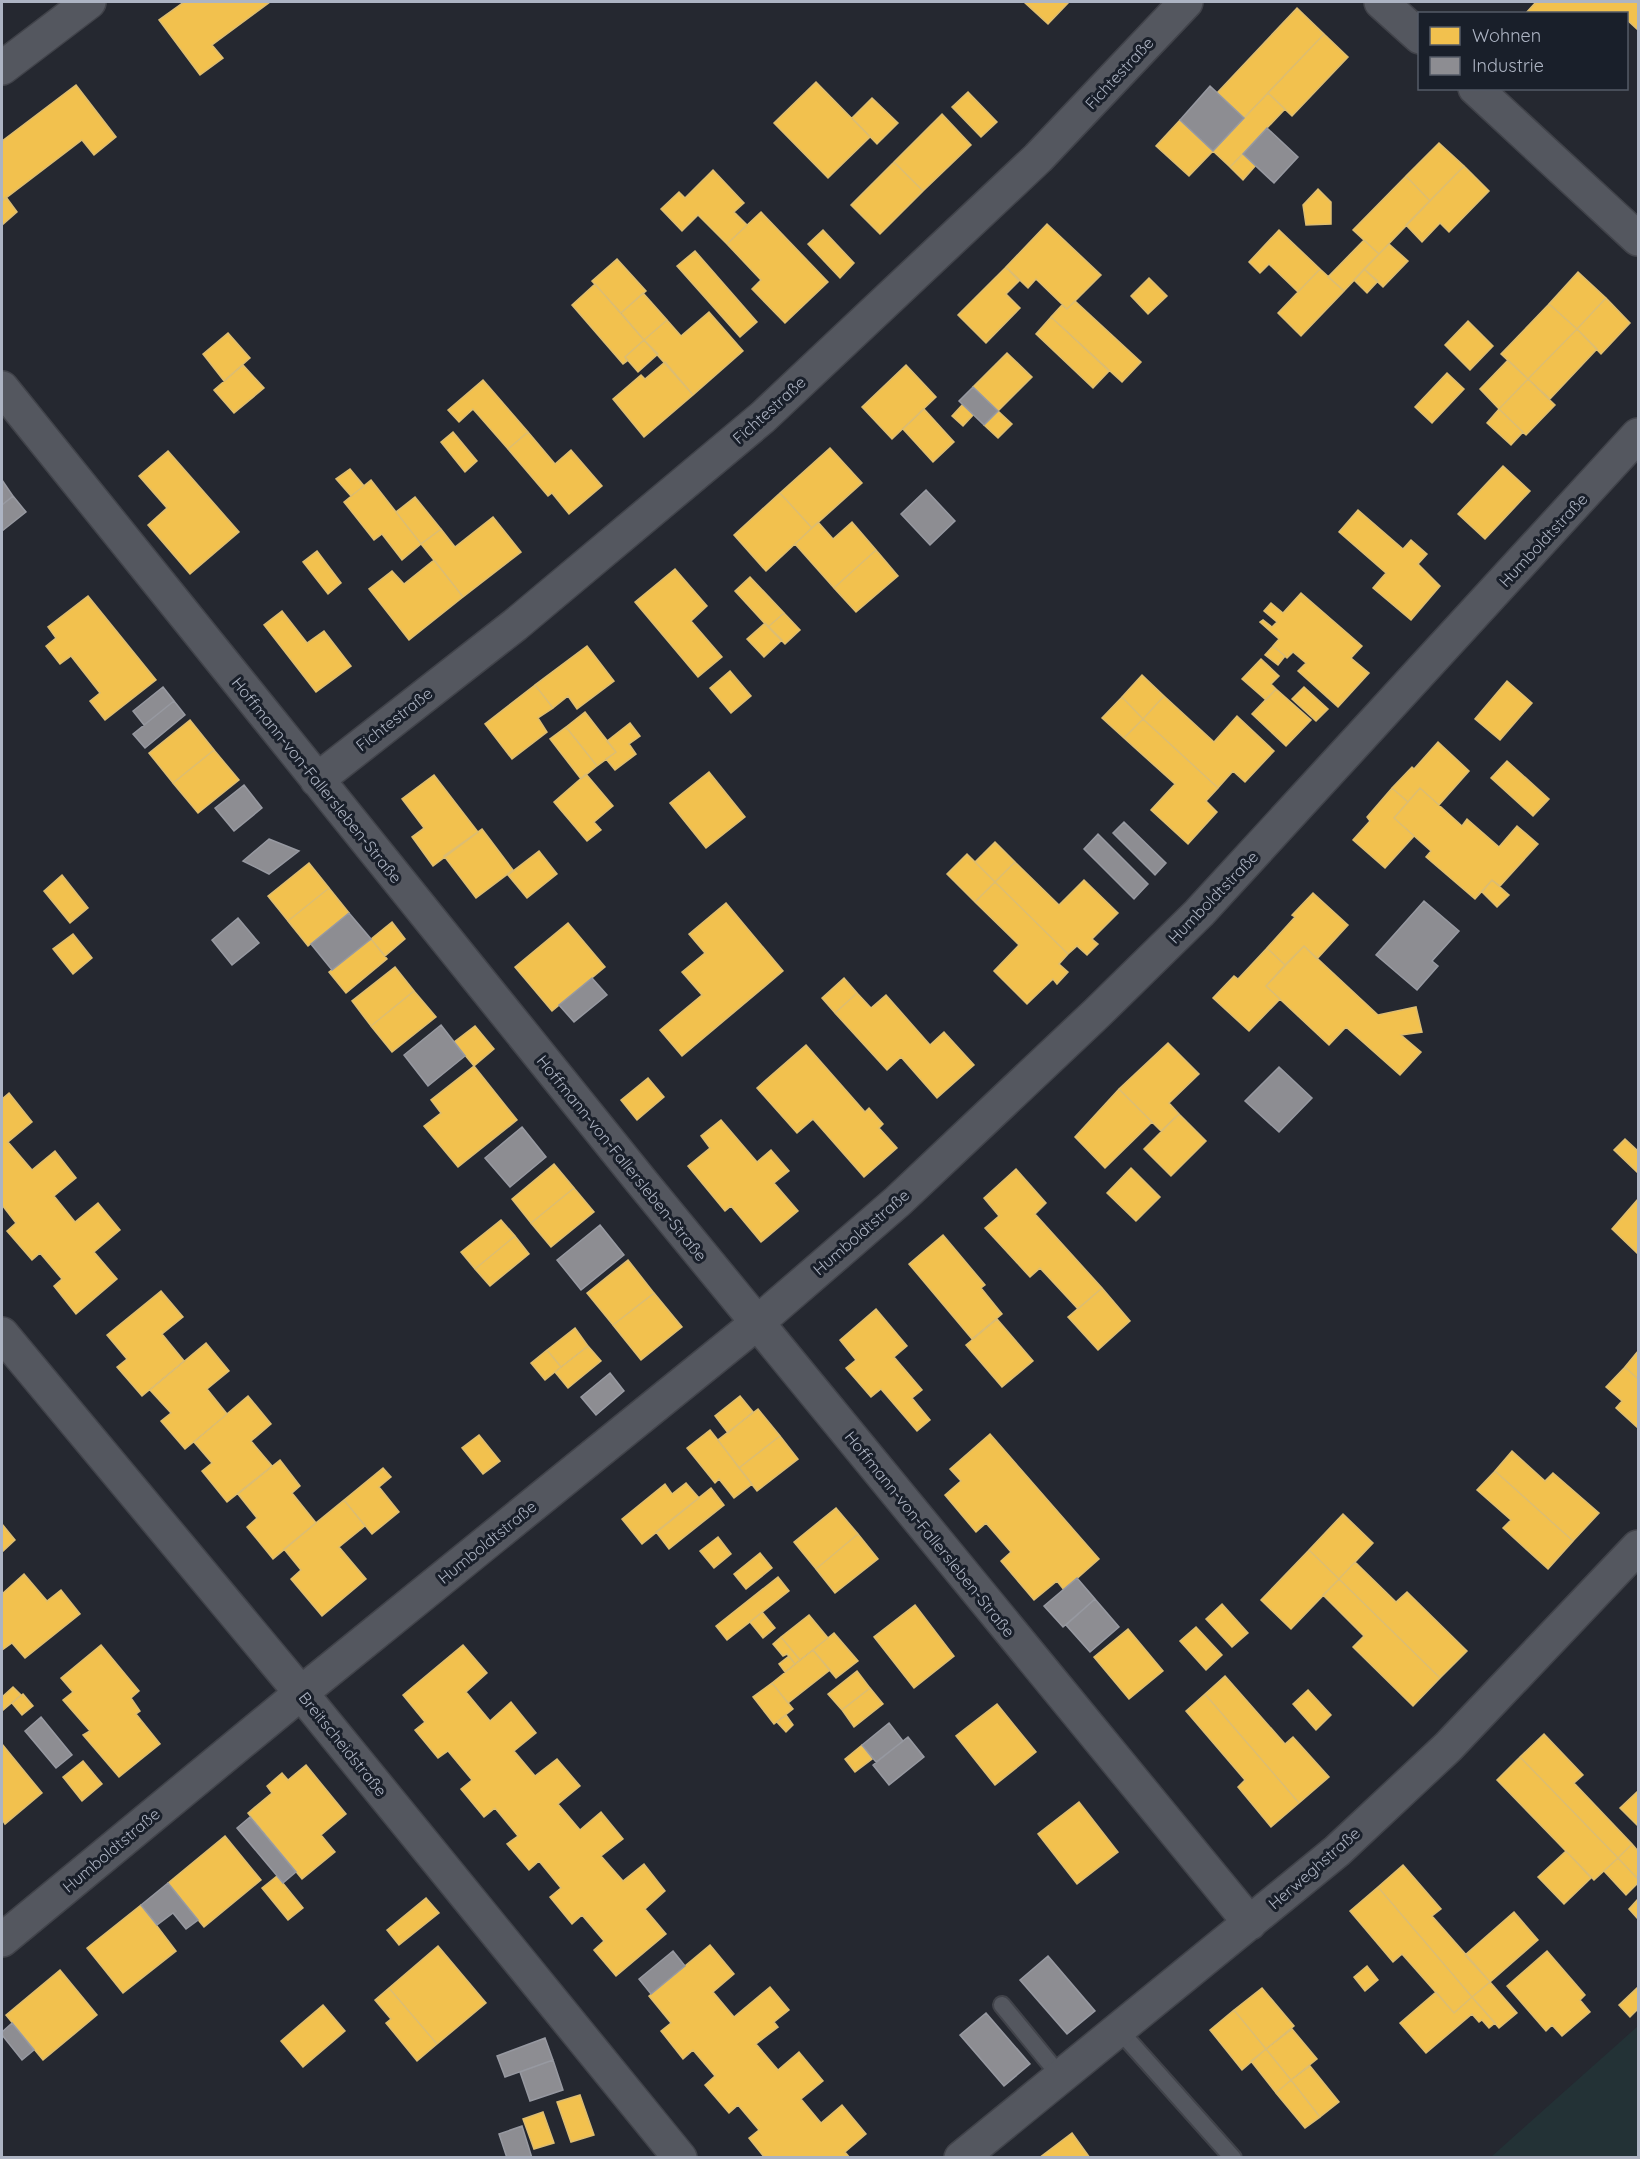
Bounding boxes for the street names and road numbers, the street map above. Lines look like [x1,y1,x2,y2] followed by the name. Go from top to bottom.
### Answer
[1080,33,1158,113] street label: Fichtestraße
[728,372,810,448] street label: Fichtestraße
[1494,489,1592,591] street label: Humboldtstraße
[228,673,406,887] street label: Hoffmann-von-Fallersleben-Straße
[352,683,436,755] street label: Fichtestraße
[1164,847,1262,947] street label: Humboldtstraße
[533,1051,711,1265] street label: Hoffmann-von-Fallersleben-Straße
[809,1185,913,1279] street label: Humboldtstraße
[841,1427,1019,1641] street label: Hoffmann-von-Fallersleben-Straße
[434,1496,540,1588] street label: Humboldtstraße
[295,1688,391,1800] street label: Breitscheidstraße
[58,1803,164,1897] street label: Humboldtstraße
[1264,1823,1364,1913] street label: Herweghstraße

